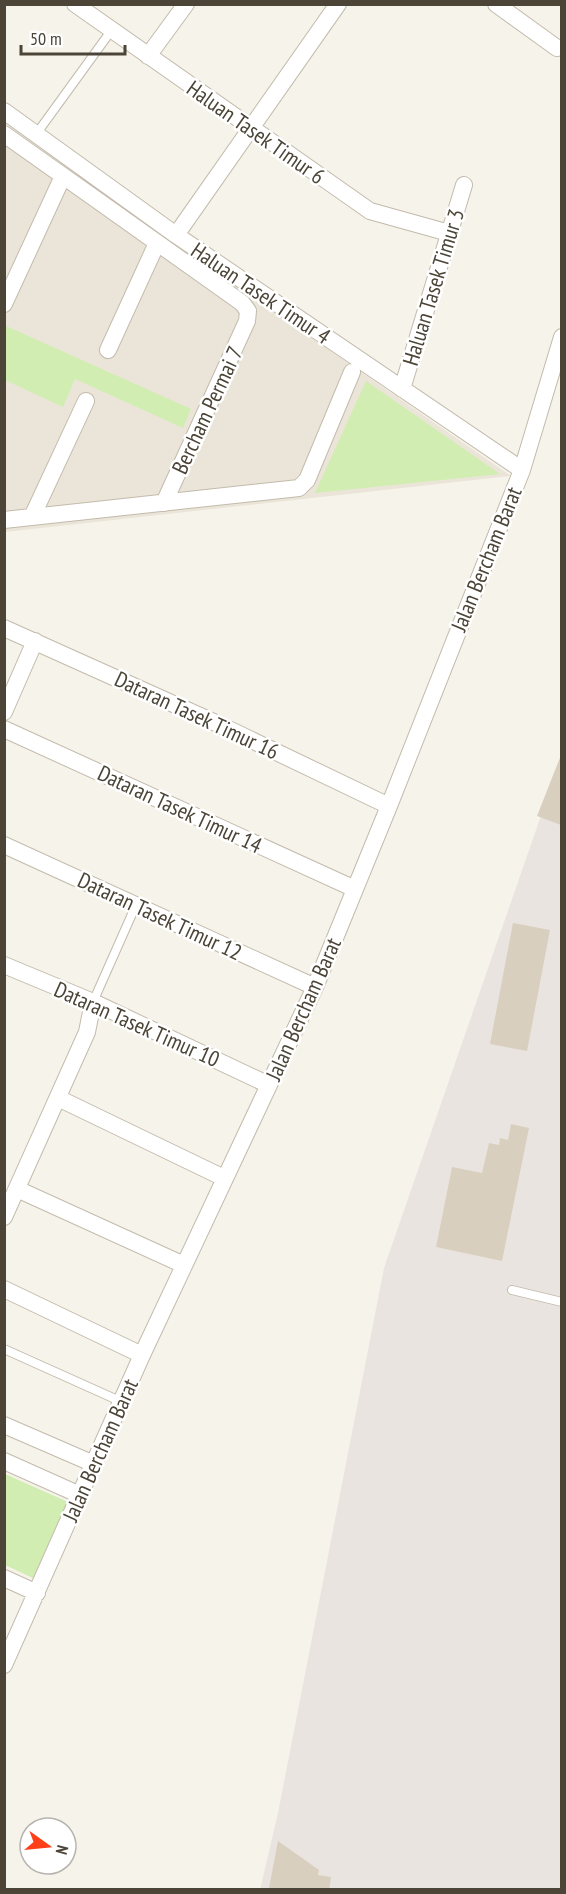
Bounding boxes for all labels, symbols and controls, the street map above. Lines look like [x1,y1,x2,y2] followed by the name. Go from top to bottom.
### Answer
[21,18,124,56] scale bar
[30,27,62,50] text: 50 m
[182,74,330,190] street label: Haluan Tasek Timur 6
[396,205,470,369] street label: Haluan Tasek Timur 3
[186,236,336,350] street label: Haluan Tasek Timur 4
[165,342,249,478] street label: Bercham Permai 7
[444,483,528,636] street label: Jalan Bercham Barat
[110,665,284,765] street label: Dataran Tasek Timur 16
[93,759,267,859] street label: Dataran Tasek Timur 14
[73,866,247,966] street label: Dataran Tasek Timur 12
[259,933,347,1086] street label: Jalan Bercham Barat
[50,975,224,1073] street label: Dataran Tasek Timur 10
[56,1374,144,1527] street label: Jalan Bercham Barat
[18,1816,78,1876] north arrow
[52,1843,73,1857] text: N

